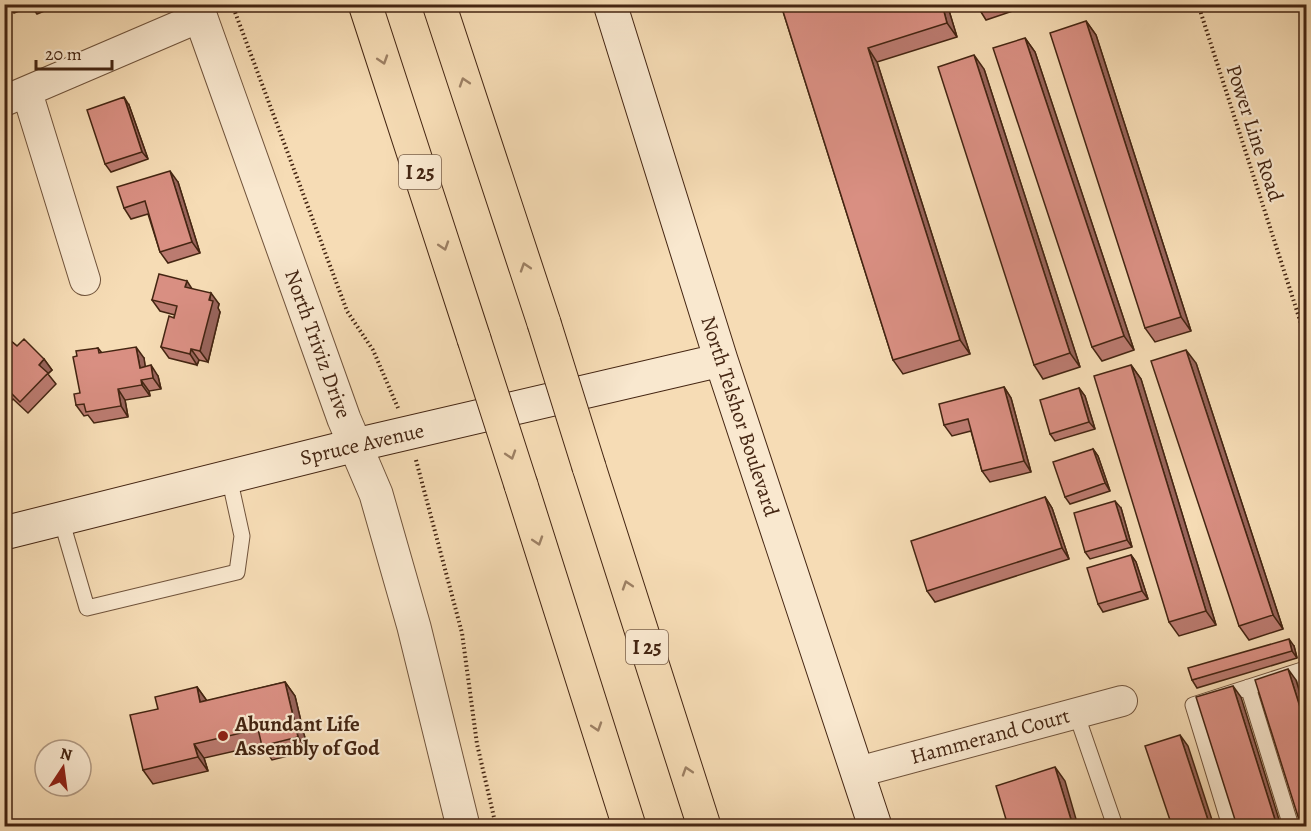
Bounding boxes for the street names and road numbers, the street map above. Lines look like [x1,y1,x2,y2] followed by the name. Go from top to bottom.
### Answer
[1220,61,1291,206] street label: Power Line Road
[399,155,441,189] road number: I 25
[278,266,358,422] street label: North Triviz Drive
[694,312,786,520] street label: North Telshor Boulevard
[297,416,427,472] street label: Spruce Avenue
[626,630,668,664] road number: I 25
[907,701,1073,771] street label: Hammerand Court

